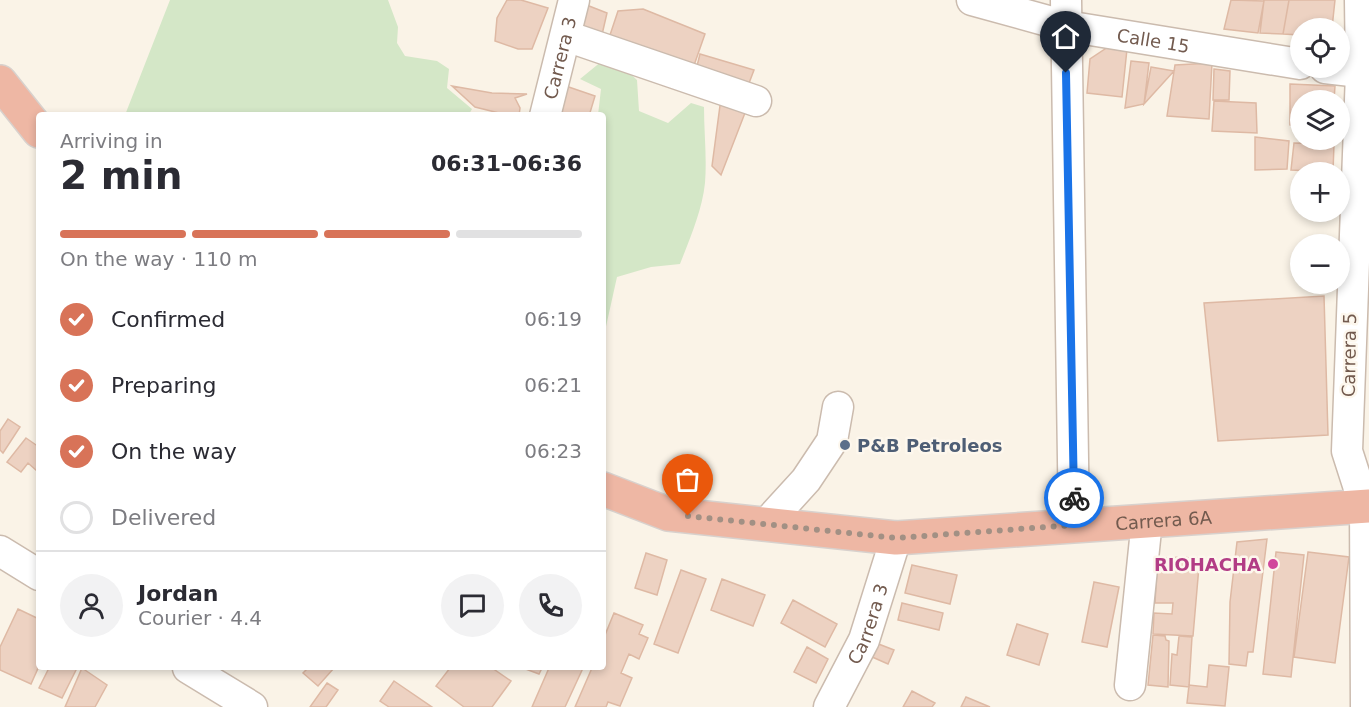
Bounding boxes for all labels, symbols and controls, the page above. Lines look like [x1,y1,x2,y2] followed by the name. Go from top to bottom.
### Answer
[1040,11,1091,73] pin
[539,14,580,101] street label: Carrera 3
[1290,18,1350,294] map controls
[1290,18,1350,78] button: locate
[1049,20,1082,53] icon: home
[1115,24,1191,56] street label: Calle 15
[1290,90,1350,150] button: layers
[60,129,163,153] text: Arriving in
[431,151,582,176] text: 06:31–06:36
[60,153,182,198] text: 2 min
[1290,162,1350,222] button: +
[1290,234,1350,294] button: −
[60,247,258,271] text: On the way · 110 m
[60,303,93,336] icon: check
[111,307,225,332] text: Confirmed
[524,307,582,331] text: 06:19
[1338,313,1360,397] street label: Carrera 5
[60,369,93,402] icon: check
[111,373,217,398] text: Preparing
[524,373,582,397] text: 06:21
[60,435,93,468] icon: check
[857,435,1003,456] place label: P&B Petroleos
[838,438,852,452] marker: P&B Petroleos
[111,439,237,464] text: On the way
[524,439,582,463] text: 06:23
[662,454,713,516] pin
[671,463,704,496] icon: bag
[1044,468,1104,528] courier
[1058,482,1091,515] icon: bike
[111,505,216,530] text: Delivered
[1115,506,1213,534] street label: Carrera 6A
[1154,554,1261,575] place label: RIOHACHA
[1266,557,1280,571] marker: RIOHACHA
[60,574,123,637] button: person
[441,574,504,637] button: chat
[519,574,582,637] button: phone
[138,581,218,606] text: Jordan
[843,581,892,668] street label: Carrera 3
[138,606,262,630] text: Courier · 4.4

